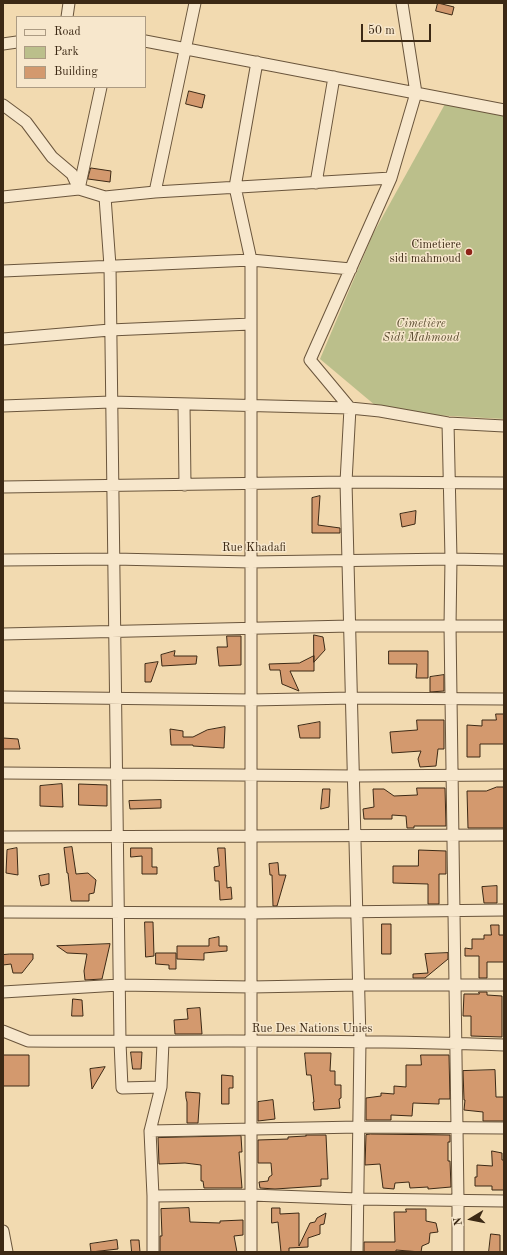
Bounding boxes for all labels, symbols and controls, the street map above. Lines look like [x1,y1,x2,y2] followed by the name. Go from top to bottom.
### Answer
[16,16,146,88] legend
[363,16,433,42] scale bar
[368,25,395,37] text: 50 m
[54,26,81,38] text: Road
[54,46,79,58] text: Park
[54,66,98,78] text: Building
[390,238,461,266] place label: Cimetiere sidi mahmoud
[464,247,474,257] marker: Cimetiere sidi mahmoud
[383,317,459,345] park label: Cimetière Sidi Mahmoud
[222,541,286,555] street label: Rue Khadafi
[252,1022,372,1036] street label: Rue Des Nations Unies
[451,1199,491,1239] north arrow
[453,1216,465,1226] text: N

